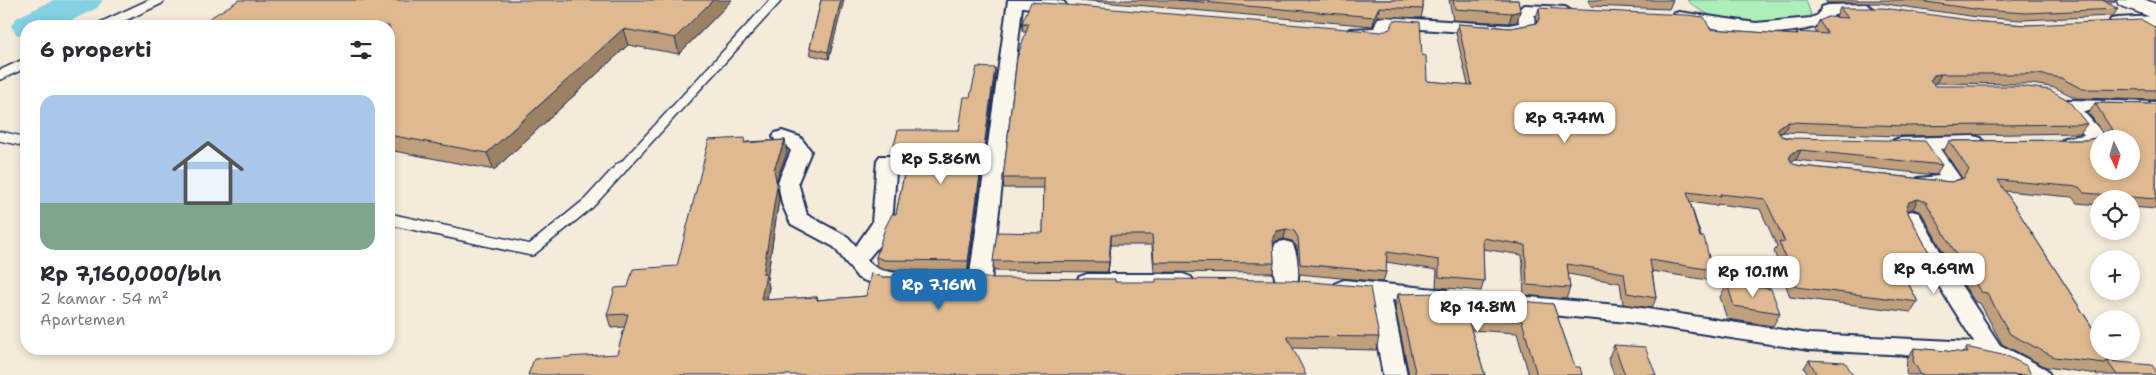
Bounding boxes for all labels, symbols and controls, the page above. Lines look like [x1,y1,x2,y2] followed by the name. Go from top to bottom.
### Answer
[40,36,152,64] text: 6 properti
[347,36,375,64] icon: filters
[1513,102,1617,144] pin: Rp 9.74M
[1525,107,1605,128] text: Rp 9.74M
[163,128,253,218] icon: home
[2090,130,2140,180] north arrow
[2090,130,2140,360] map controls
[889,142,993,185] pin: Rp 5.86M
[901,148,981,169] text: Rp 5.86M
[2090,190,2140,240] button: locate
[2090,250,2140,300] button: +
[1882,252,1986,295] pin: Rp 9.69M
[1701,256,1805,298] pin: Rp 10.1M
[1894,258,1974,279] text: Rp 9.69M
[40,260,222,288] text: Rp 7,160,000/bln
[1718,261,1788,282] text: Rp 10.1M
[887,268,991,311] pin: Rp 7.16M
[902,274,976,295] text: Rp 7.16M
[40,288,169,309] text: 2 kamar · 54 m²
[1426,290,1530,333] pin: Rp 14.8M
[1440,296,1516,317] text: Rp 14.8M
[40,309,125,330] text: Apartemen
[2090,310,2140,360] button: −

